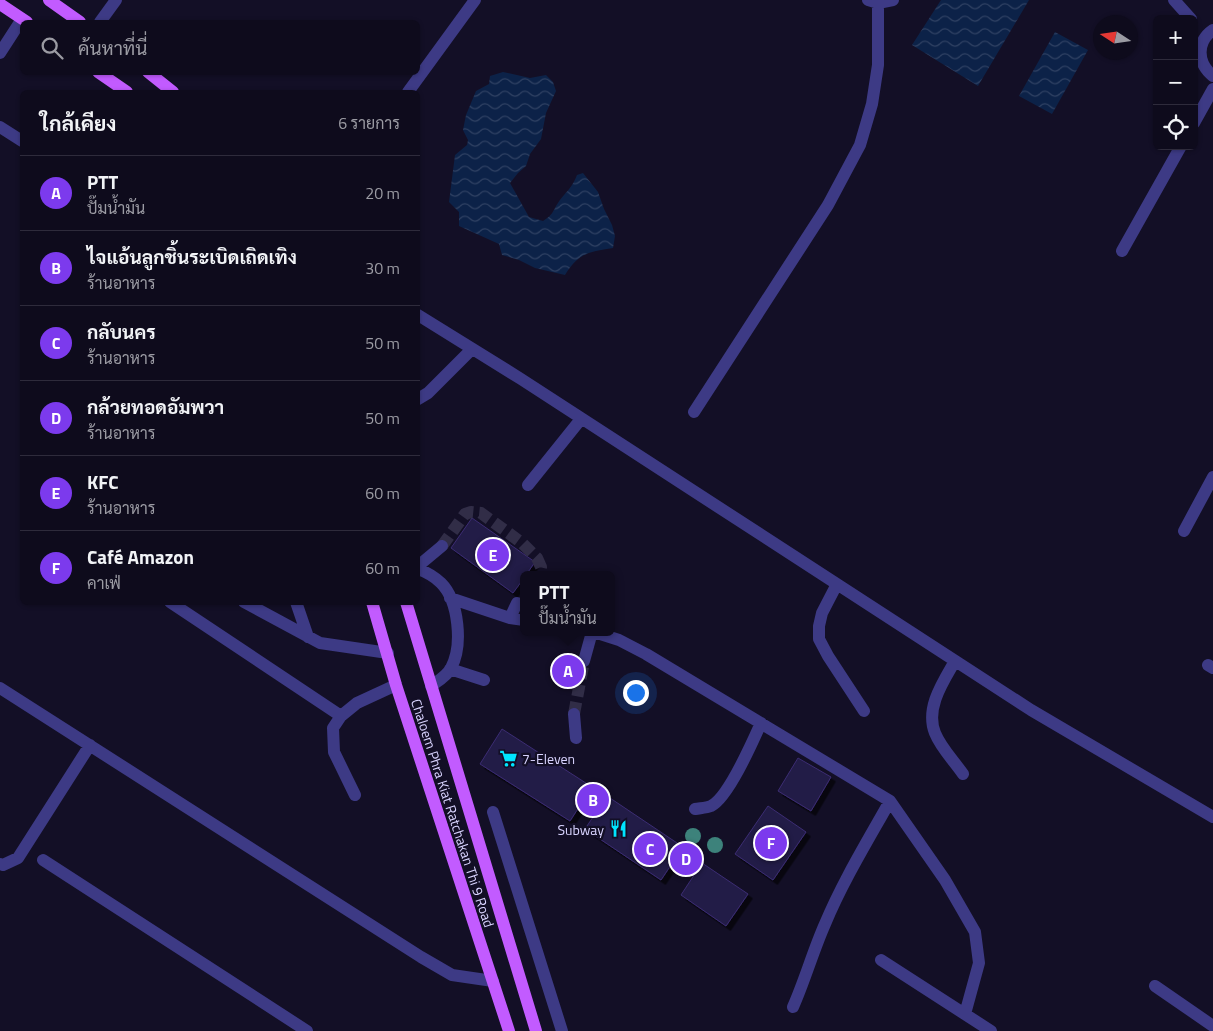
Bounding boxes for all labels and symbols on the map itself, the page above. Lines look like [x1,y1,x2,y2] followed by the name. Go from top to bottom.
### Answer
[1093,15,1138,60] north arrow
[477,536,509,574] pin: E
[552,652,584,690] pin: A
[623,680,649,706] your location
[406,696,500,930] street label: Chaloem Phra Kiat Ratchakan Thi 9 Road
[498,748,518,768] supermarket icon: 7-Eleven
[522,748,575,769] place label: 7-Eleven
[577,781,609,819] pin: B
[557,819,604,840] place label: Subway
[608,819,628,839] restaurant icon: Subway
[755,824,787,862] pin: F
[634,830,666,868] pin: C
[670,840,702,878] pin: D

